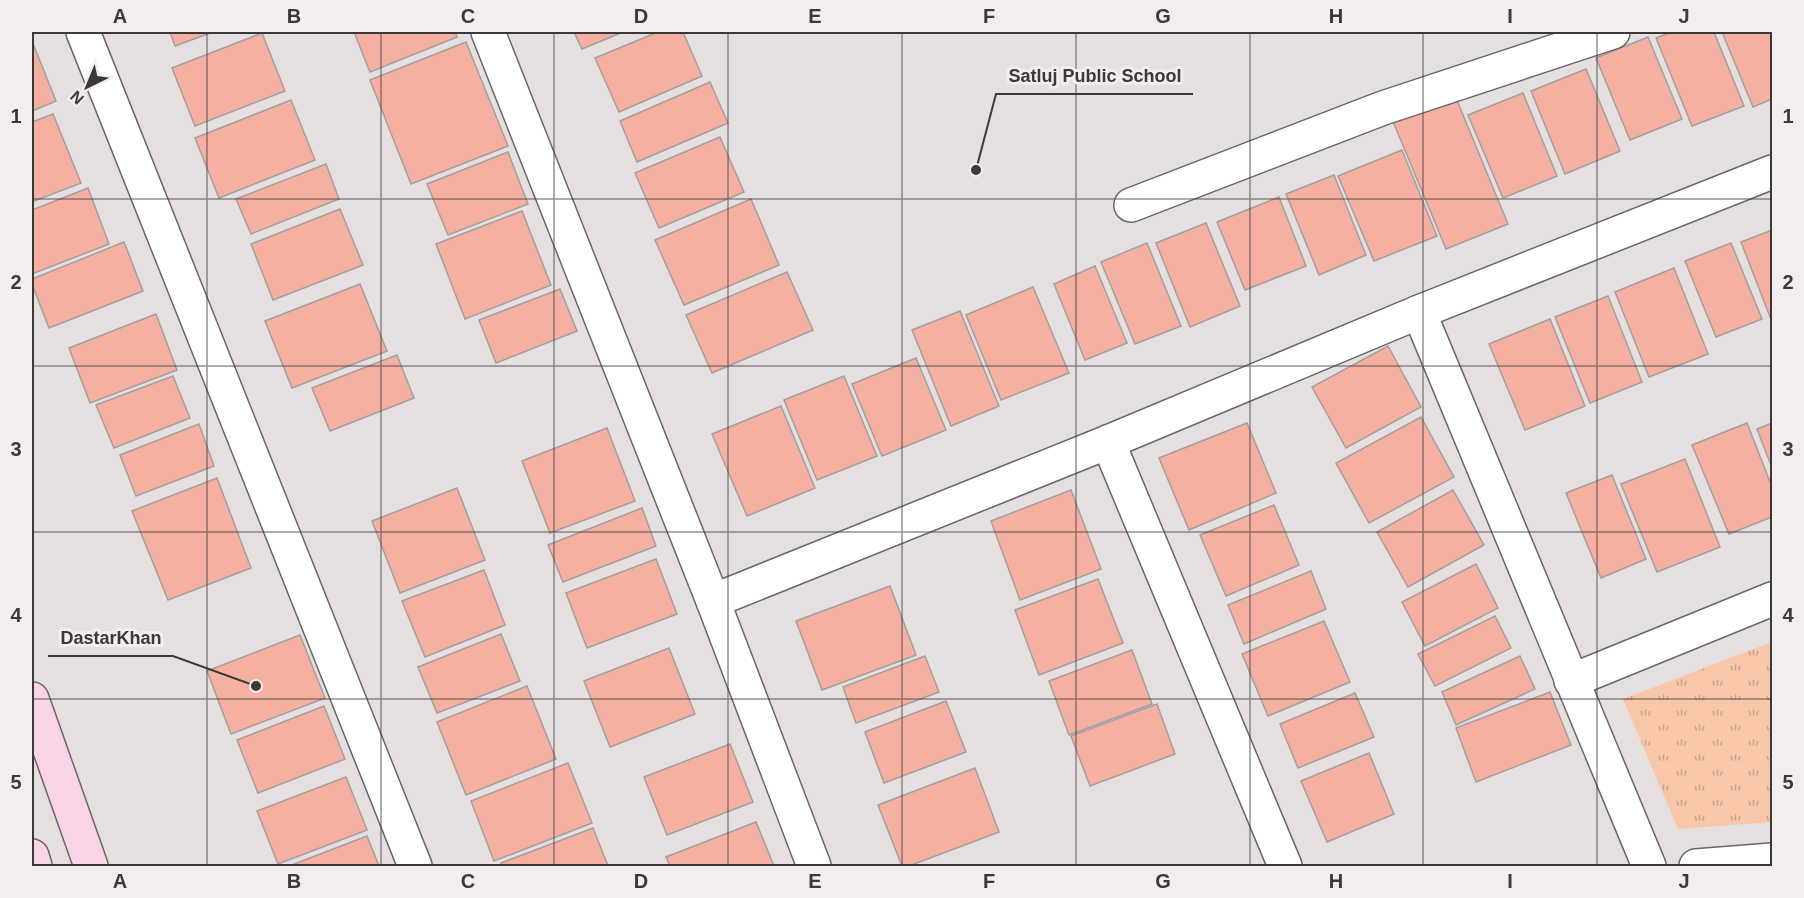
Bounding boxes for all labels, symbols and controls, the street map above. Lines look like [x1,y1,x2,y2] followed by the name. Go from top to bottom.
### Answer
[113,5,127,27] text: A
[287,5,301,27] text: B
[461,5,475,27] text: C
[634,5,648,27] text: D
[808,5,822,27] text: E
[983,5,995,27] text: F
[1155,5,1171,27] text: G
[1329,5,1343,27] text: H
[1507,5,1513,27] text: I
[1678,5,1690,27] text: J
[57,57,117,117] north arrow
[996,58,1193,94] callout: Satluj Public School
[1008,66,1182,86] text: Satluj Public School
[67,87,87,108] text: N
[10,105,22,127] text: 1
[1782,105,1794,127] text: 1
[10,271,22,293] text: 2
[1782,271,1794,293] text: 2
[10,438,22,460] text: 3
[1782,438,1794,460] text: 3
[10,604,22,626] text: 4
[1782,604,1794,626] text: 4
[48,620,173,656] callout: DastarKhan
[60,628,162,648] text: DastarKhan
[10,771,22,793] text: 5
[1782,771,1794,793] text: 5
[113,870,127,892] text: A
[287,870,301,892] text: B
[461,870,475,892] text: C
[634,870,648,892] text: D
[808,870,822,892] text: E
[983,870,995,892] text: F
[1155,870,1171,892] text: G
[1329,870,1343,892] text: H
[1507,870,1513,892] text: I
[1678,870,1690,892] text: J

